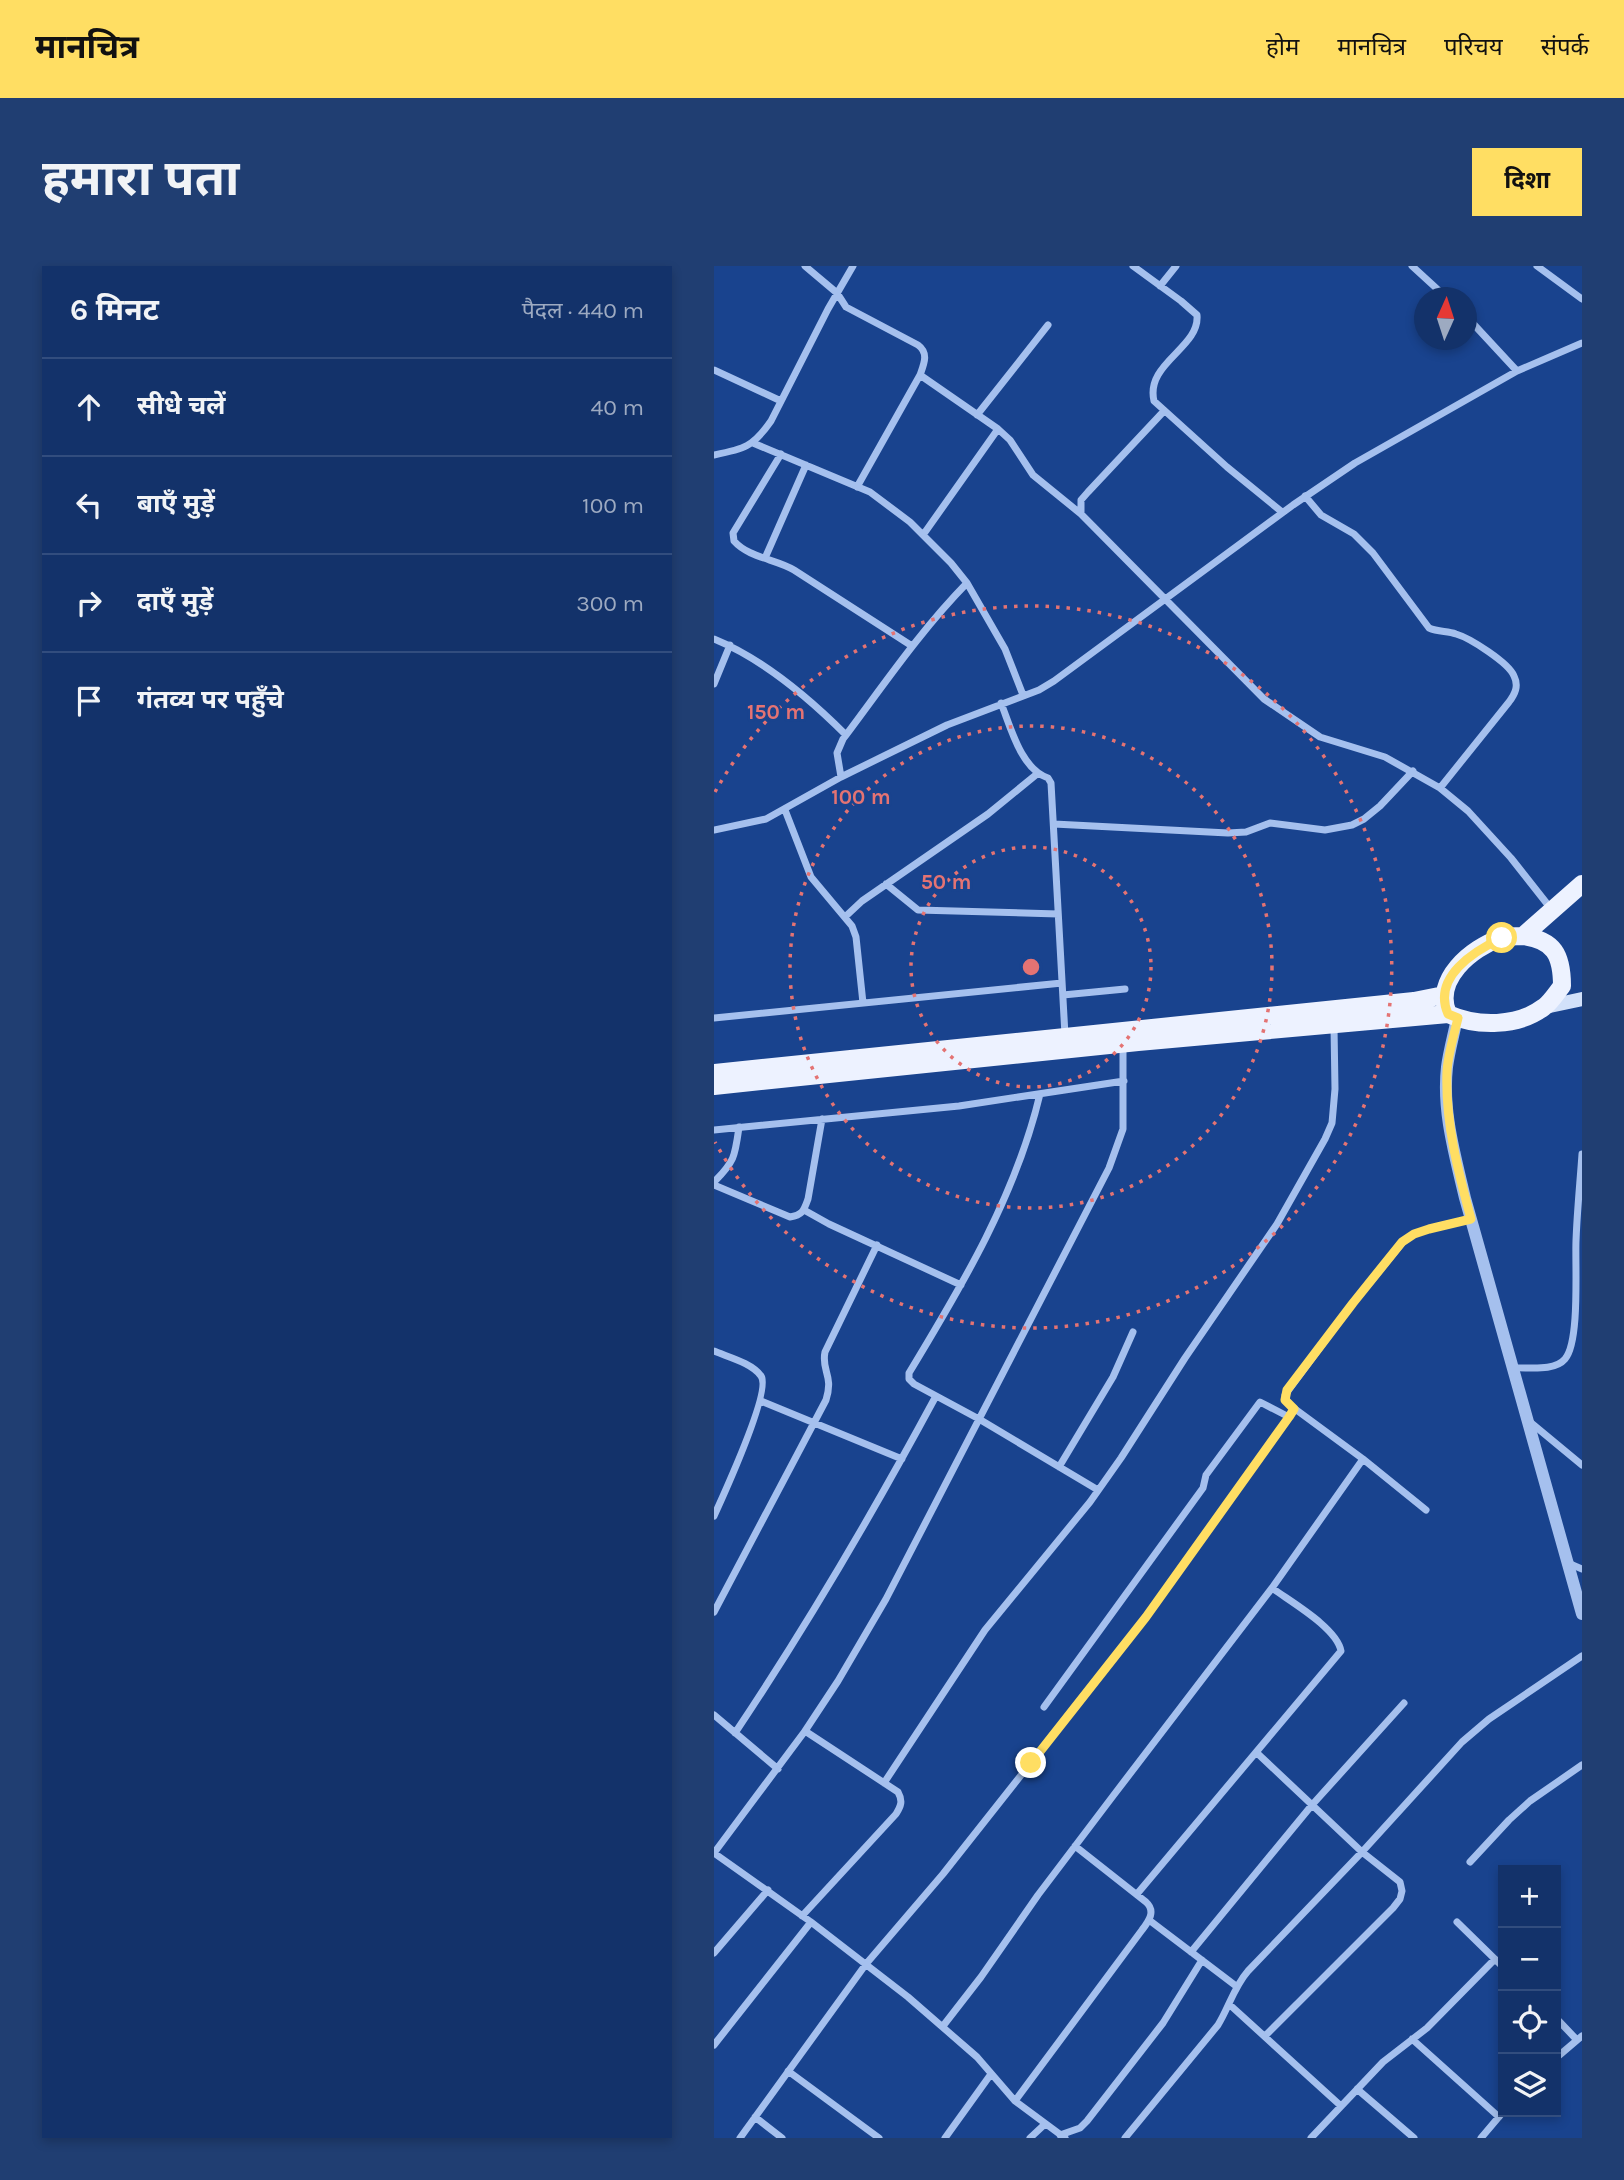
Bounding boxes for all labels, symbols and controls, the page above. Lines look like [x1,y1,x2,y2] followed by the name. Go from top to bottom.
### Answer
[35,28,139,66] text: मानचित्र
[1266,33,1299,61] text: होम
[1337,33,1406,61] text: मानचित्र
[1444,33,1503,61] text: परिचय
[1541,33,1589,61] text: संपर्क
[1472,148,1582,216] button: दिशा
[42,150,239,207] text: हमारा पता
[1414,287,1477,350] north arrow
[70,292,159,328] text: 6 मिनट
[522,297,644,324] text: पैदल · 440 m
[70,388,108,426] icon: ahead
[137,390,226,421] text: सीधे चलें
[591,394,644,421] text: 40 m
[70,486,108,524] icon: left
[137,488,215,519] text: बाएँ मुड़ें
[582,492,644,519] text: 100 m
[70,584,108,622] icon: right
[137,586,213,617] text: दाएँ मुड़ें
[576,590,644,617] text: 300 m
[70,682,108,720] icon: arrive
[137,684,284,715] text: गंतव्य पर पहुँचे
[747,700,805,724] text: 150 m
[831,785,891,809] text: 100 m
[921,870,971,894] text: 50 m
[1486,922,1517,953] route start
[1019,955,1043,979] centre of rings
[1015,1747,1046,1778] route end
[1498,1865,1561,2117] map controls
[1498,1865,1561,1928] button: +
[1498,1928,1561,1991] button: −
[1498,1991,1561,2054] button: locate
[1498,2054,1561,2117] button: layers

